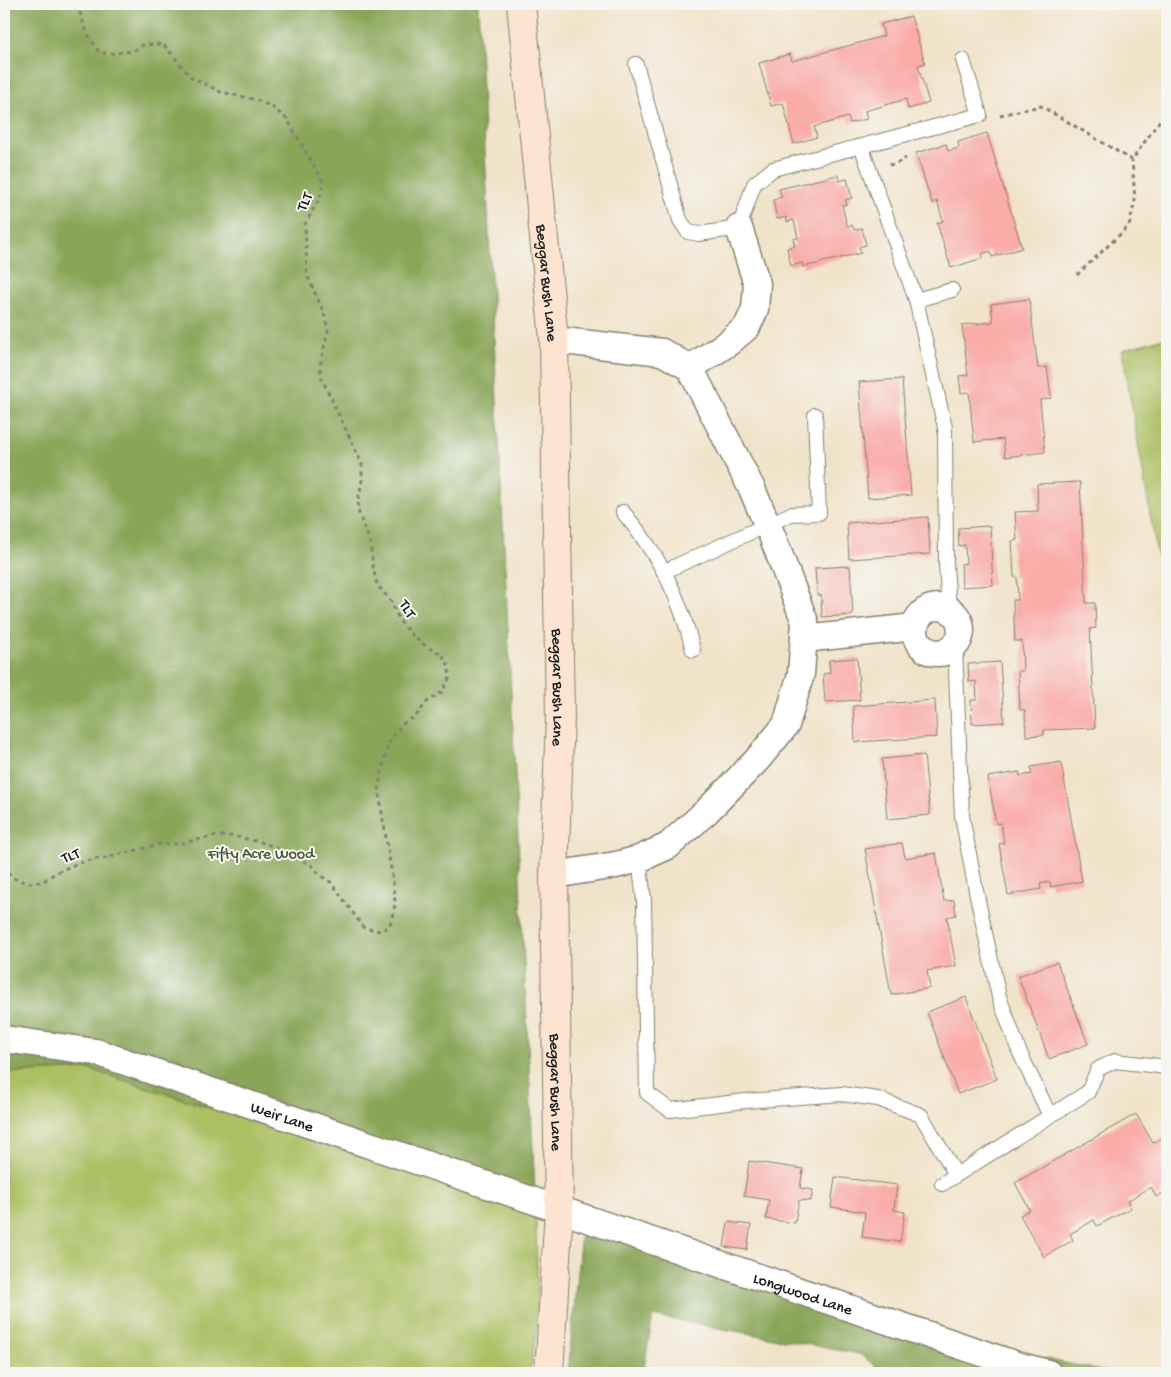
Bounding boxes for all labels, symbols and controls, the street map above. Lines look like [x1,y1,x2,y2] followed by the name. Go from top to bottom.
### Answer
[293,189,319,216] street label: TLT
[530,223,560,343] street label: Beggar Bush Lane
[393,596,419,623] street label: TLT
[546,627,566,747] street label: Beggar Bush Lane
[58,845,84,870] street label: TLT
[207,846,316,865] park label: Fifty Acre Wood
[543,1032,564,1152] street label: Beggar Bush Lane
[247,1099,316,1138] street label: Weir Lane
[750,1270,855,1322] street label: Longwood Lane

